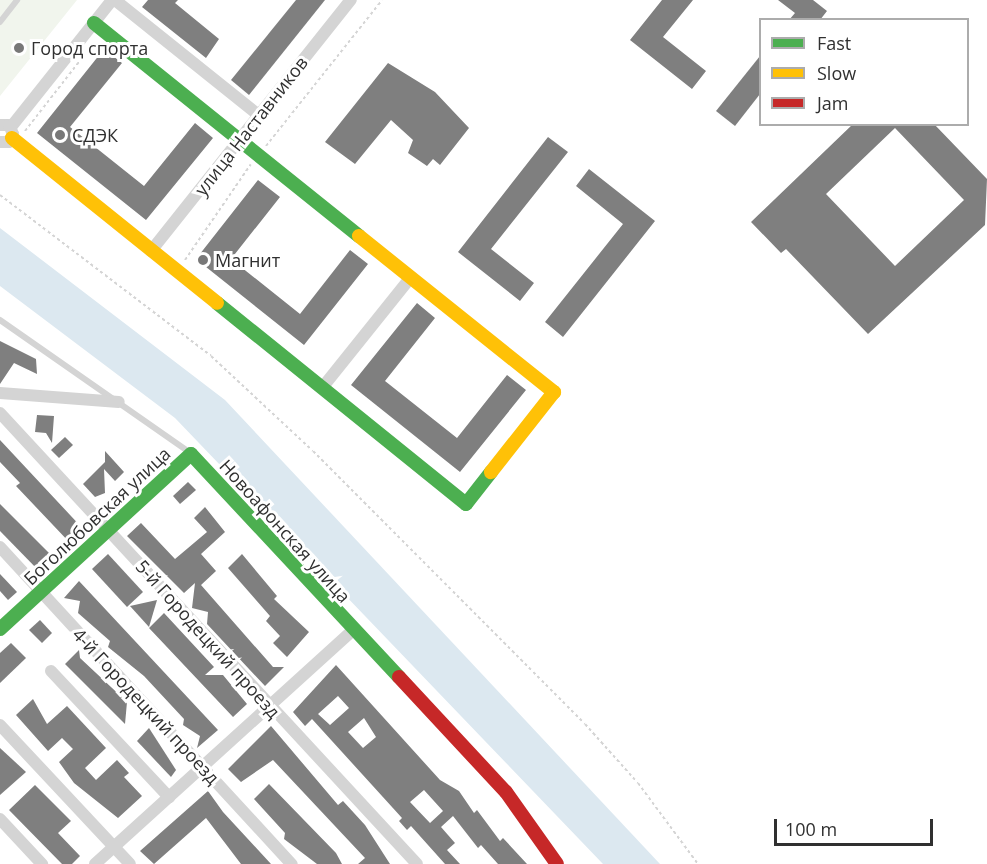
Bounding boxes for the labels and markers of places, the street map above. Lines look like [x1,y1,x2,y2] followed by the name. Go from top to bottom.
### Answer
[31,37,148,59] place label: Город спорта
[12,41,26,55] marker: Город спорта
[72,124,118,146] place label: СДЭК
[53,128,67,142] marker: СДЭК
[215,249,280,271] place label: Магнит
[196,253,210,267] marker: Магнит

